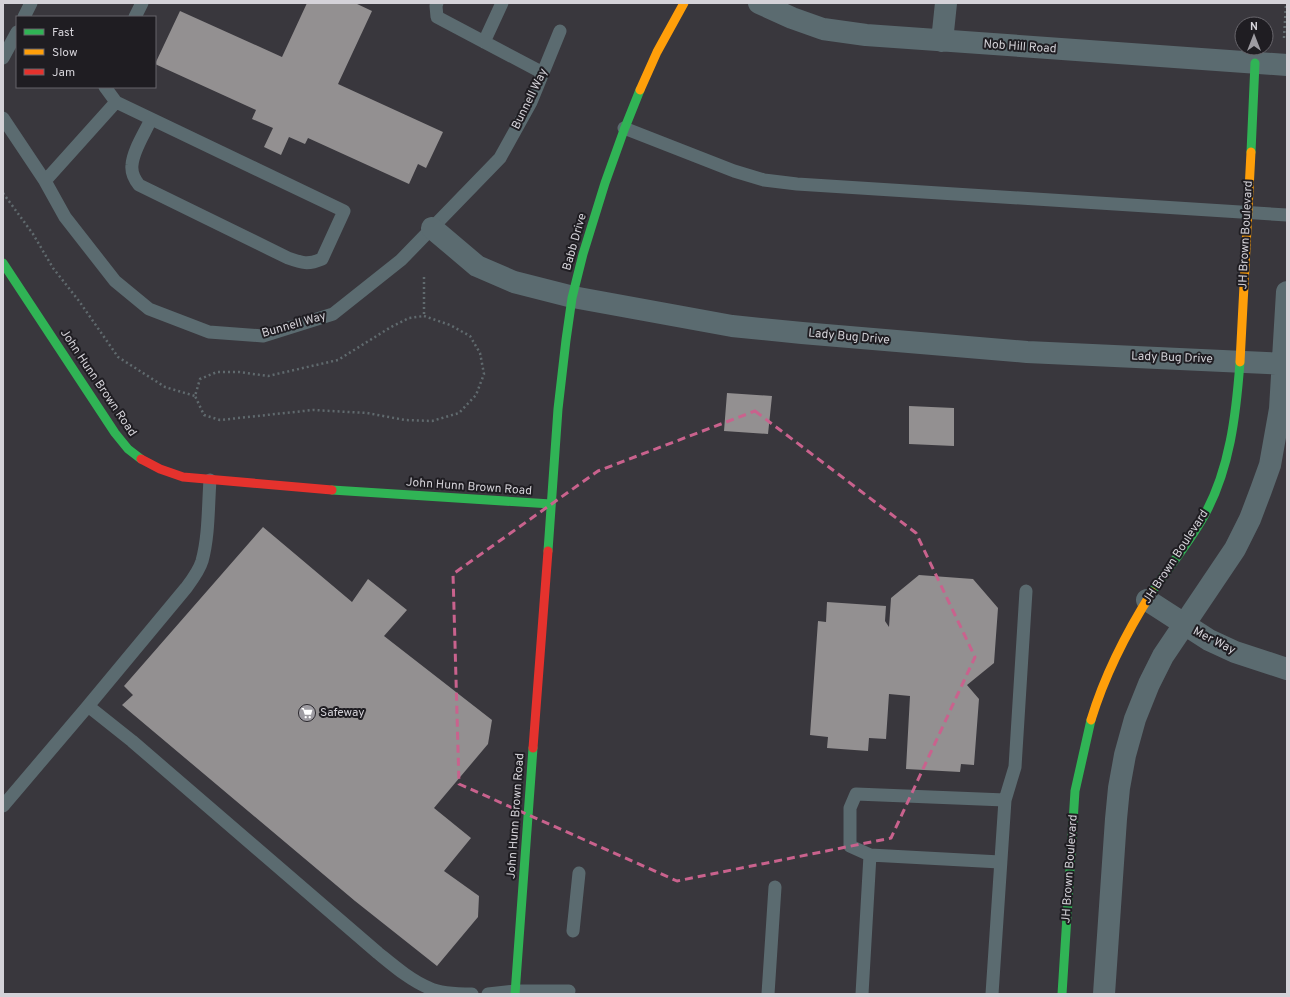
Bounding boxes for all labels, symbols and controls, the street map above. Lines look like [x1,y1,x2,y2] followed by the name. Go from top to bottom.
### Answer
[16,16,156,88] legend
[1234,16,1274,56] north arrow
[1250,20,1258,34] text: N
[52,25,74,41] text: Fast
[983,36,1057,58] street label: Nob Hill Road
[52,45,78,61] text: Slow
[52,65,75,81] text: Jam
[508,66,552,132] street label: Bunnell Way
[1235,180,1257,290] street label: JH Brown Boulevard
[559,211,591,273] street label: Babb Drive
[260,308,328,342] street label: Bunnell Way
[808,325,890,349] street label: Lady Bug Drive
[56,326,140,440] street label: John Hunn Brown Road
[1131,349,1213,367] street label: Lady Bug Drive
[405,475,533,499] street label: John Hunn Brown Road
[1140,507,1212,607] street label: JH Brown Boulevard
[1190,623,1238,659] street label: Mer Way
[297,703,317,723] supermarket icon: Safeway
[320,705,365,721] place label: Safeway
[504,752,528,880] street label: John Hunn Brown Road
[1058,814,1082,924] street label: JH Brown Boulevard

